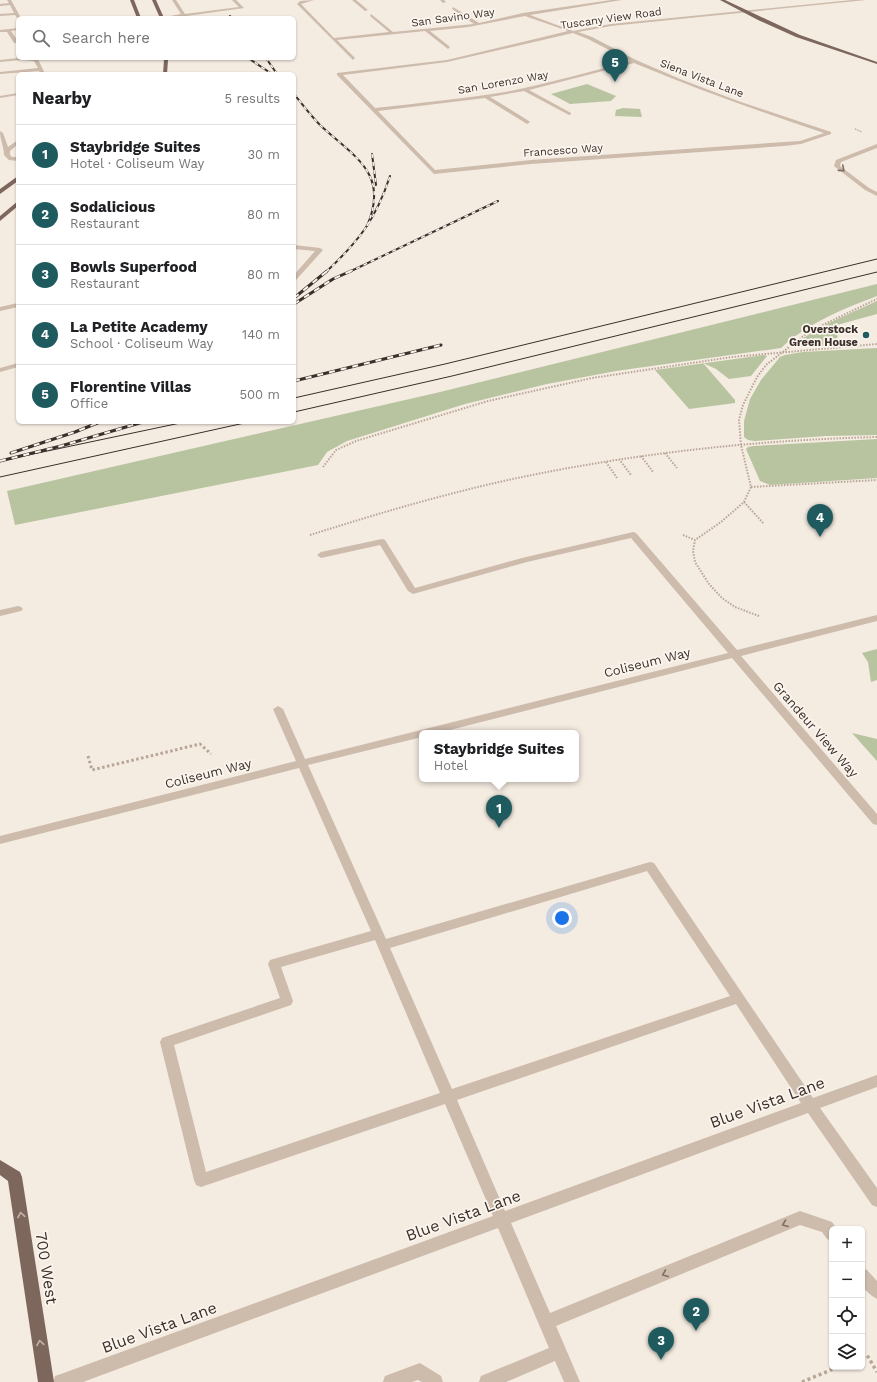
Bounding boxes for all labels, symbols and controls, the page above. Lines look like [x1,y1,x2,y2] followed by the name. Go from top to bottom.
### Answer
[411,5,496,30] street label: San Savino Way
[560,5,663,32] street label: Tuscany View Road
[16,16,296,60] search box
[30,27,52,49] icon: search
[62,29,150,47] text: Search here
[602,49,628,82] pin: 5
[658,57,745,100] street label: Siena Vista Lane
[457,68,550,97] street label: San Lorenzo Way
[32,88,91,108] text: Nearby
[225,91,280,106] text: 5 results
[70,138,201,156] text: Staybridge Suites
[523,141,604,160] street label: Francesco Way
[42,147,48,162] text: 1
[248,147,280,162] text: 30 m
[70,156,204,171] text: Hotel · Coliseum Way
[837,165,845,172] one-way arrow
[70,198,155,216] text: Sodalicious
[41,207,49,222] text: 2
[247,207,280,222] text: 80 m
[70,216,140,231] text: Restaurant
[70,258,197,276] text: Bowls Superfood
[41,267,49,282] text: 3
[247,267,280,282] text: 80 m
[70,276,140,291] text: Restaurant
[70,318,208,336] text: La Petite Academy
[789,323,858,349] place label: Overstock Green House
[41,327,49,342] text: 4
[242,327,280,342] text: 140 m
[861,330,871,340] marker: Overstock Green House
[70,336,213,351] text: School · Coliseum Way
[70,378,191,396] text: Florentine Villas
[41,387,49,402] text: 5
[239,387,280,402] text: 500 m
[70,396,108,411] text: Office
[807,504,833,537] pin: 4
[602,644,692,680] street label: Coliseum Way
[770,678,862,781] street label: Grandeur View Way
[419,730,579,782] popup
[434,740,564,758] text: Staybridge Suites
[163,755,253,791] street label: Coliseum Way
[434,758,468,773] text: Hotel
[486,795,512,828] pin: 1
[552,908,572,928] your location
[707,1073,827,1132] street label: Blue Vista Lane
[403,1186,523,1245] street label: Blue Vista Lane
[17,1212,26,1218] one-way arrow
[782,1219,789,1227] one-way arrow
[829,1226,865,1370] map controls
[829,1226,865,1262] button: +
[31,1231,62,1306] street label: 700 West
[829,1262,865,1298] button: −
[662,1269,669,1277] one-way arrow
[99,1298,219,1357] street label: Blue Vista Lane
[683,1298,709,1331] pin: 2
[829,1298,865,1334] button: locate
[648,1327,674,1360] pin: 3
[829,1334,865,1370] button: layers
[36,1340,45,1347] one-way arrow

